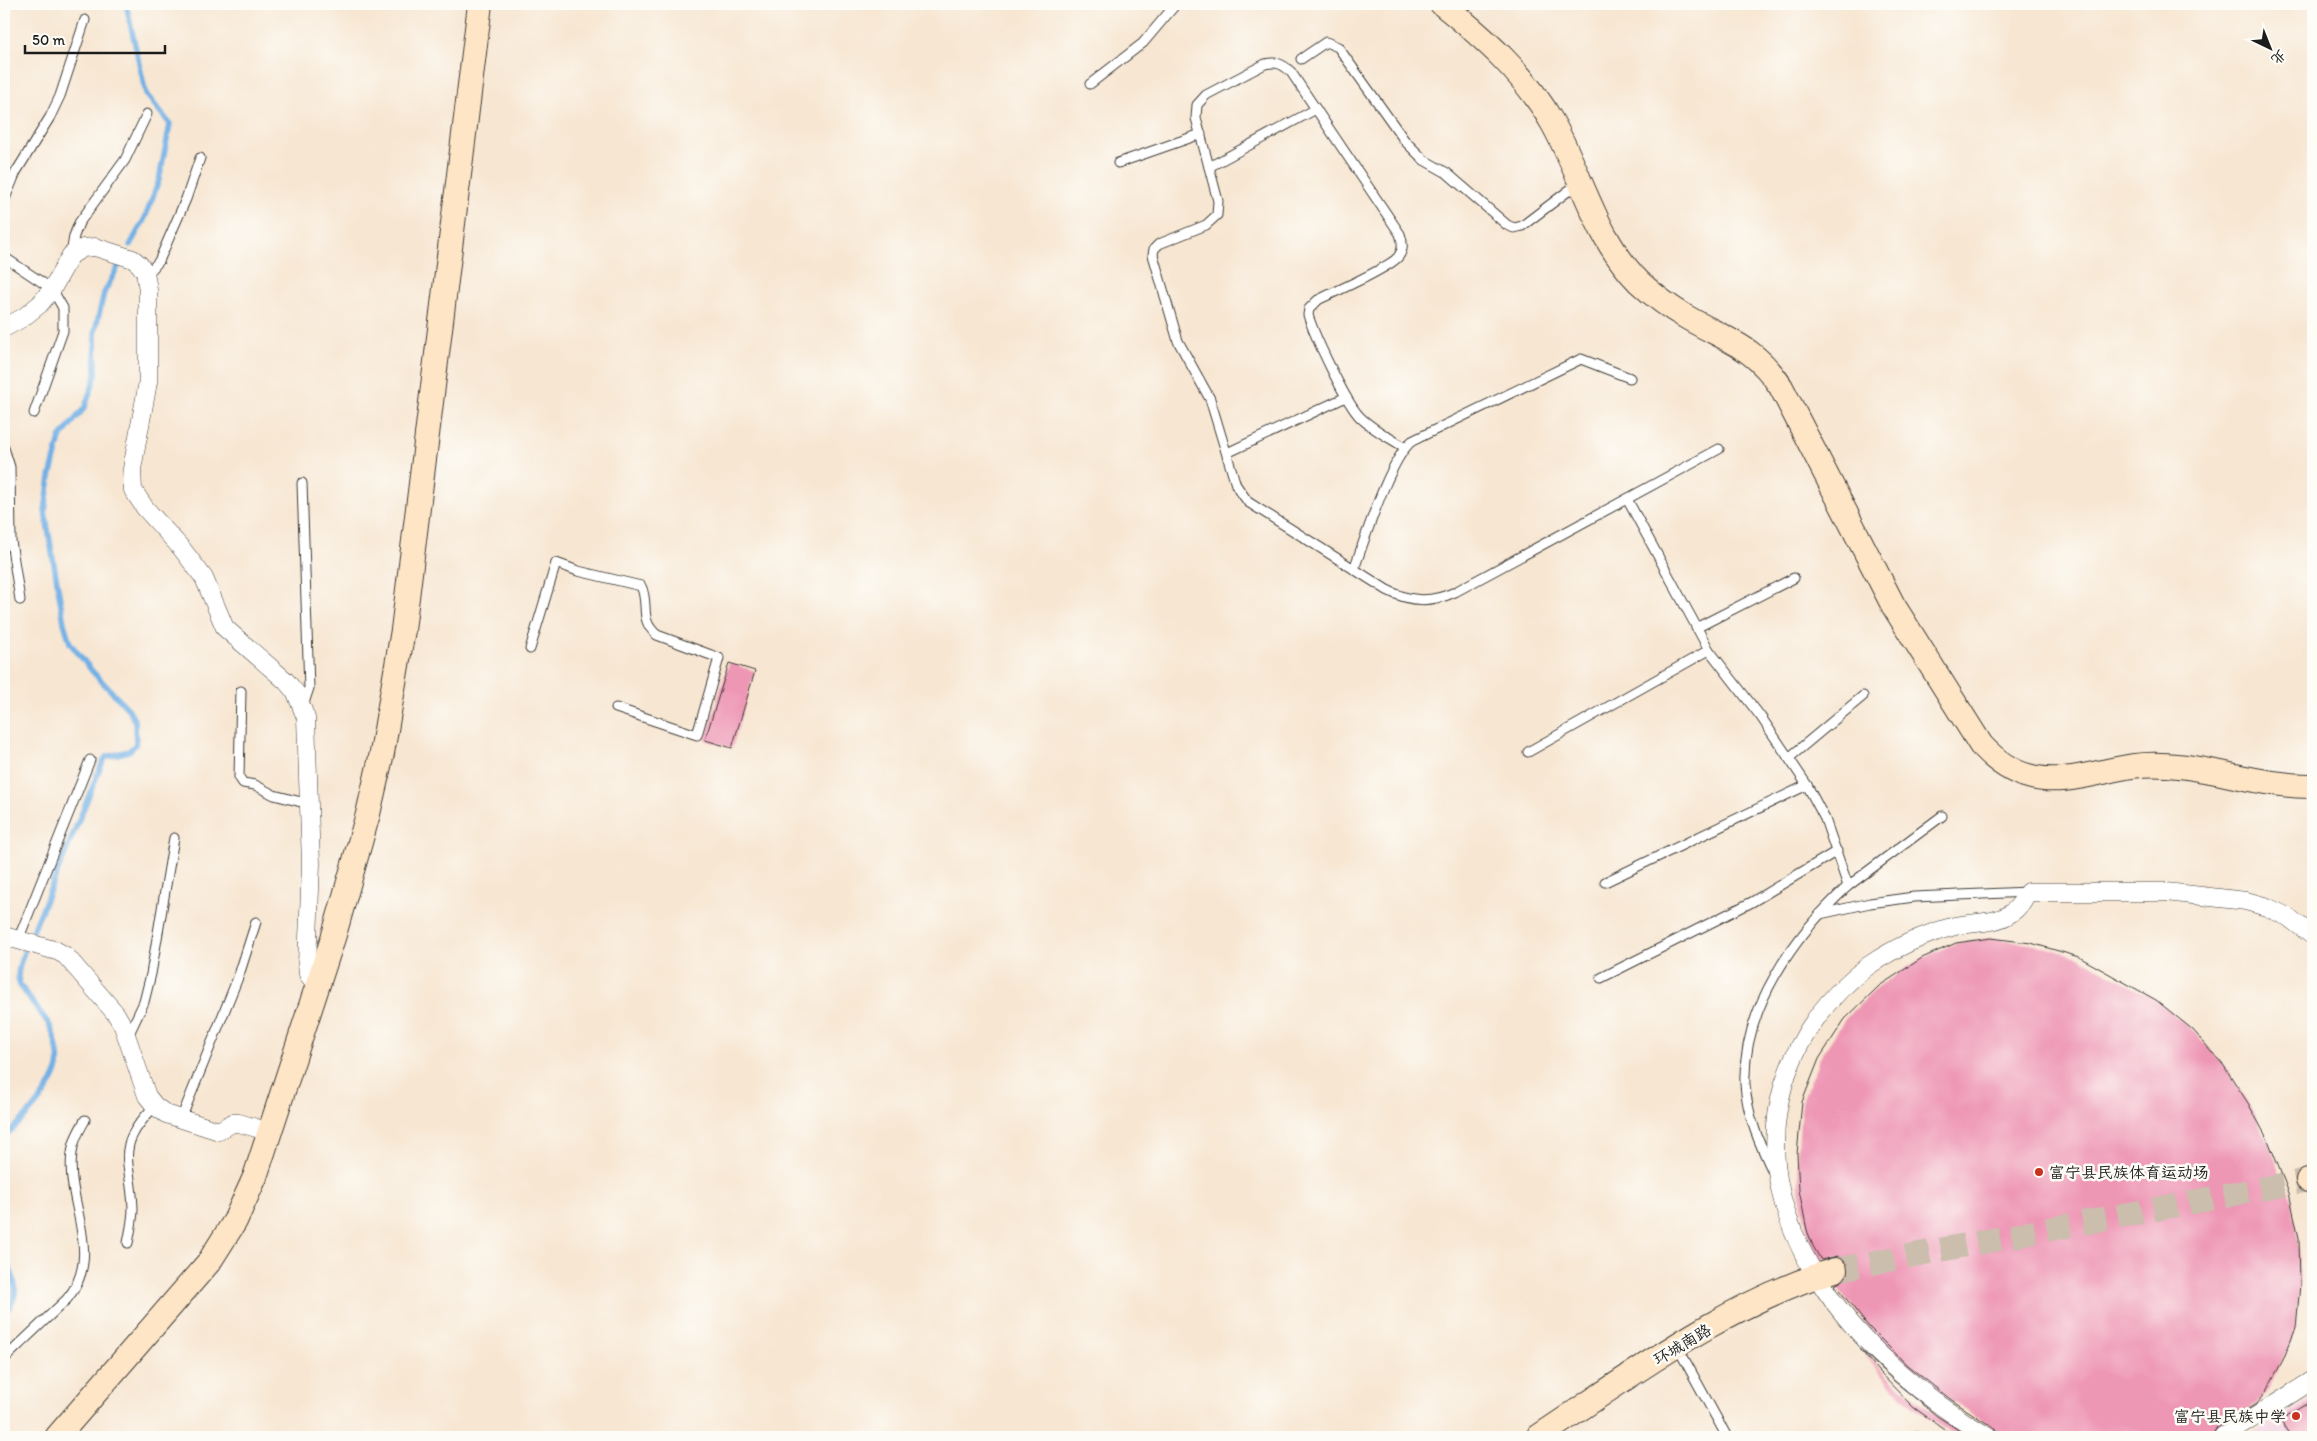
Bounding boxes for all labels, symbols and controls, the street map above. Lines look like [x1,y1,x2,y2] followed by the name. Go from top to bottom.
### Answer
[25,22,165,54] scale bar
[2244,22,2294,72] north arrow
[32,31,65,49] text: 50 m
[2268,46,2289,68] text: 北
[2049,1163,2209,1182] place label: 富宁县民族体育运动场
[2033,1166,2045,1178] marker: 富宁县民族体育运动场
[1650,1320,1715,1369] street label: 环城南路
[2174,1407,2286,1426] place label: 富宁县民族中学
[2290,1410,2302,1422] marker: 富宁县民族中学

